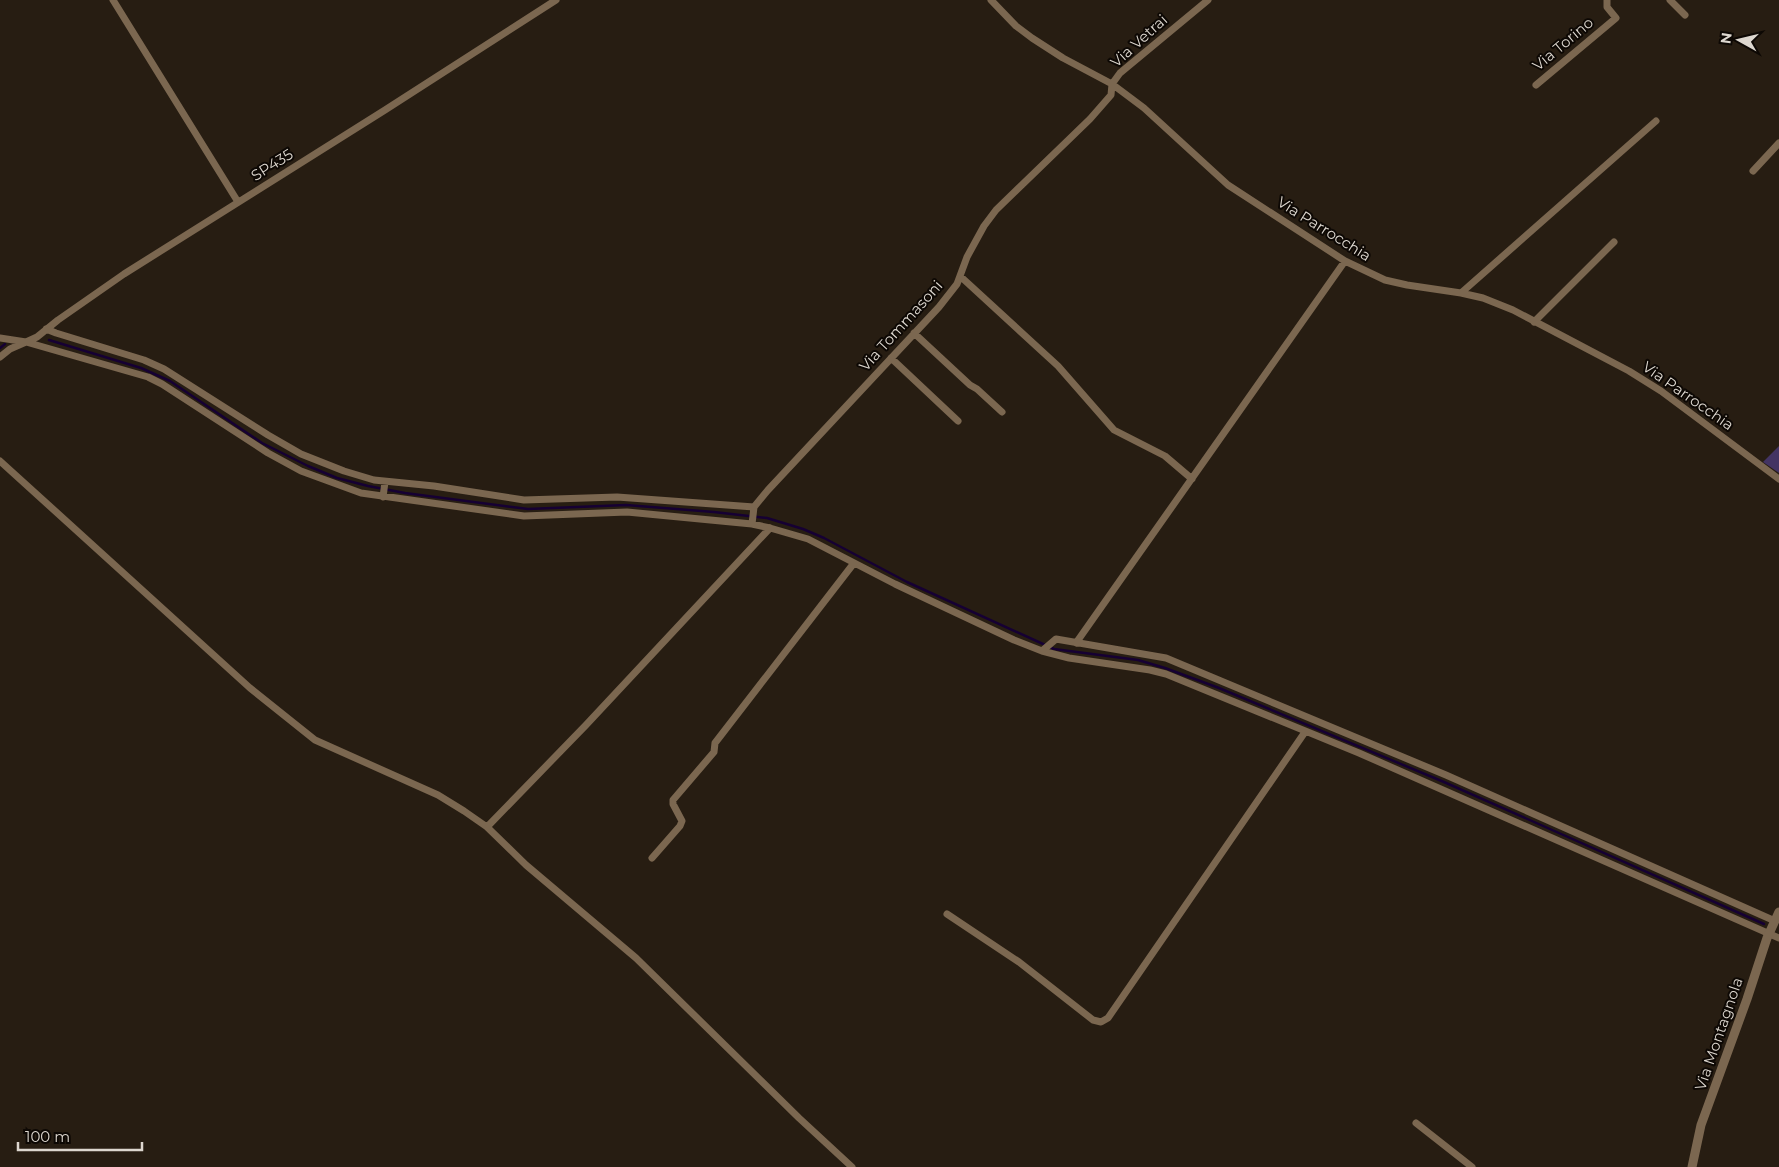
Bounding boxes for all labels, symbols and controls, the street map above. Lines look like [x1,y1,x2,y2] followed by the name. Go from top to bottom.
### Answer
[1106,10,1171,71] street label: Via Vetrai
[1528,13,1597,75] street label: Via Torino
[1714,15,1764,65] north arrow
[1716,31,1736,45] text: N
[247,144,296,185] street label: SP435
[1274,192,1375,265] street label: Via Parrocchia
[855,276,946,375] street label: Via Tommasoni
[1639,357,1738,434] street label: Via Parrocchia
[1690,975,1747,1093] street label: Via Montagnola
[18,1120,141,1152] scale bar
[25,1127,70,1146] text: 100 m

